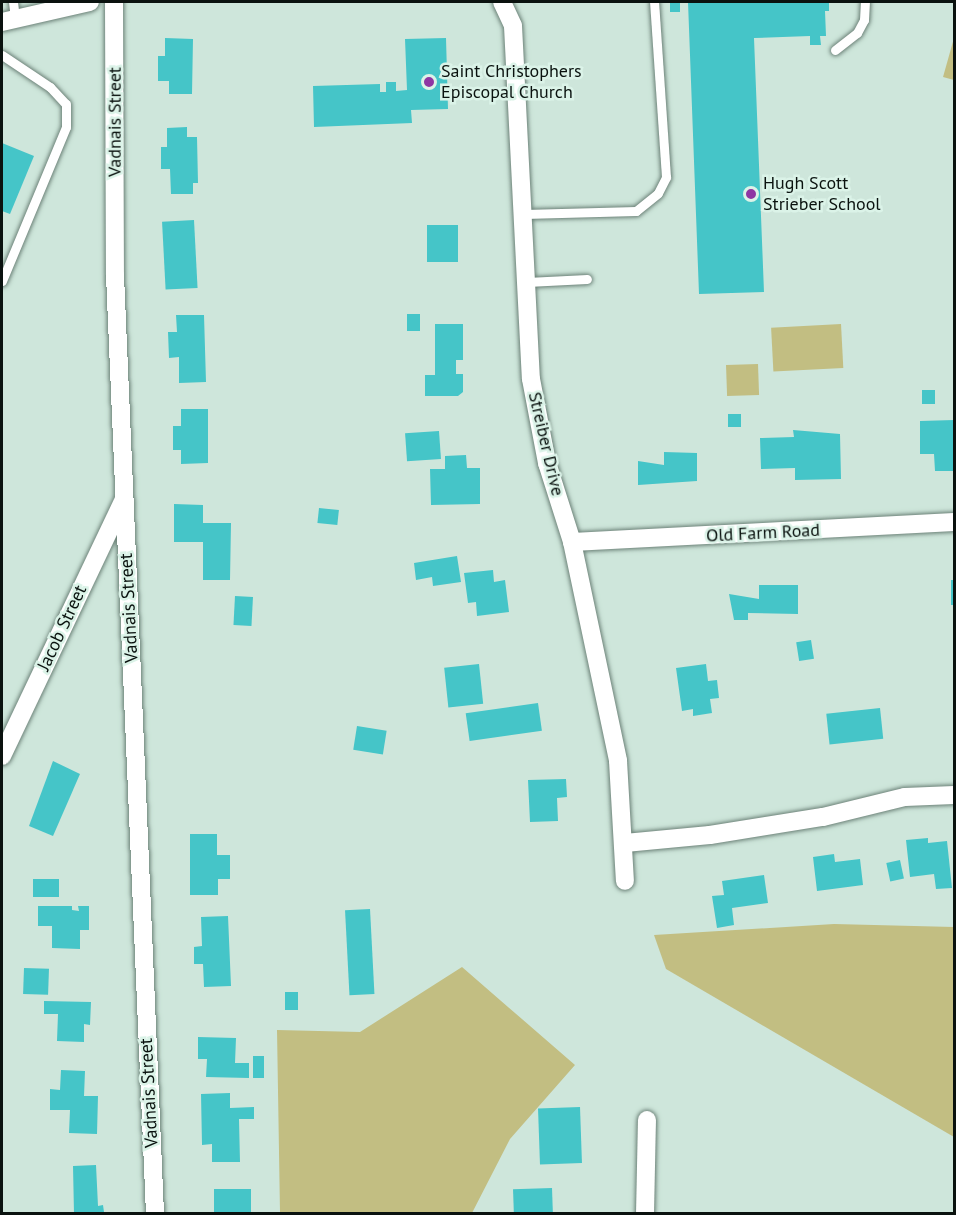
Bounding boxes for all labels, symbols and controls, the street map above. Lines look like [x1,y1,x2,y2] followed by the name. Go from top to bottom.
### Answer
[441,61,582,104] place label: Saint Christophers Episcopal Church
[104,67,126,177] street label: Vadnais Street
[422,75,436,89] marker: Saint Christophers Episcopal Church
[763,173,881,216] place label: Hugh Scott Strieber School
[744,187,758,201] marker: Hugh Scott Strieber School
[524,390,568,498] street label: Streiber Drive
[706,519,820,547] street label: Old Farm Road
[115,553,143,663] street label: Vadnais Street
[33,582,91,674] street label: Jacob Street
[135,1038,163,1148] street label: Vadnais Street

